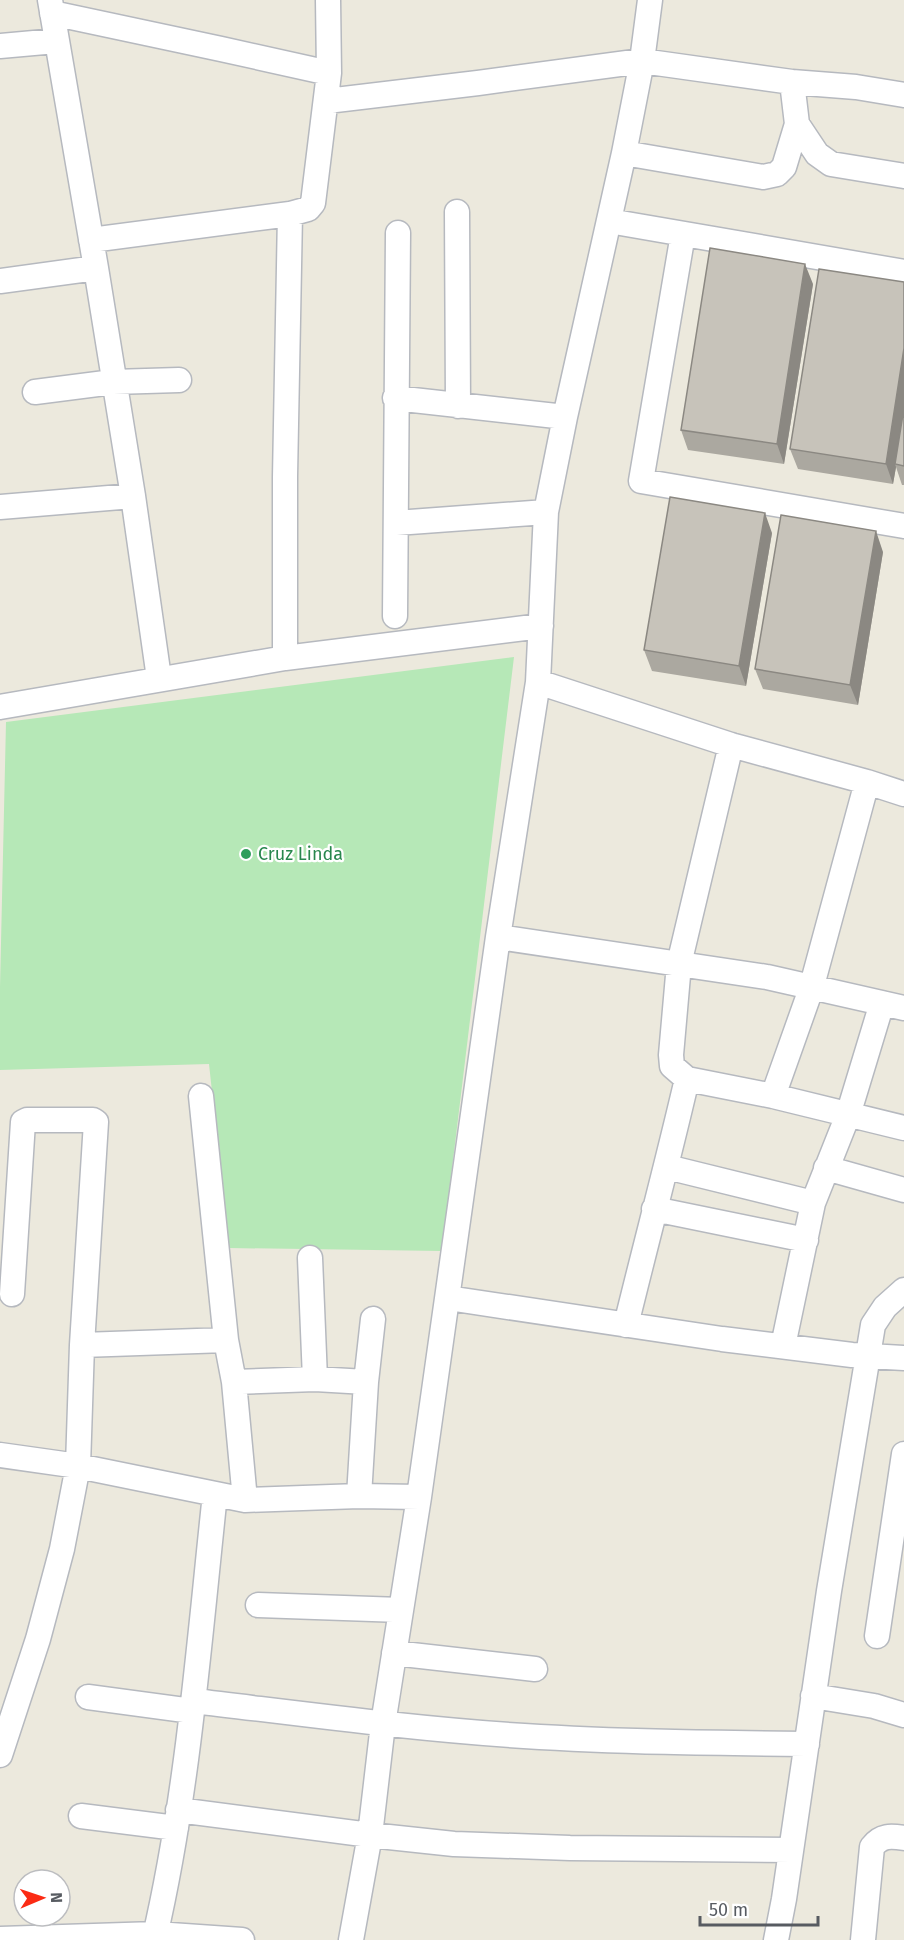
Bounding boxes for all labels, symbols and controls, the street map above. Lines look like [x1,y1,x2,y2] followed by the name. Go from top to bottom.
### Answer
[258,843,343,865] place label: Cruz Linda
[239,847,253,861] marker: Cruz Linda
[12,1868,72,1928] north arrow
[700,1889,818,1927] scale bar
[47,1892,66,1903] text: N
[709,1899,748,1921] text: 50 m

